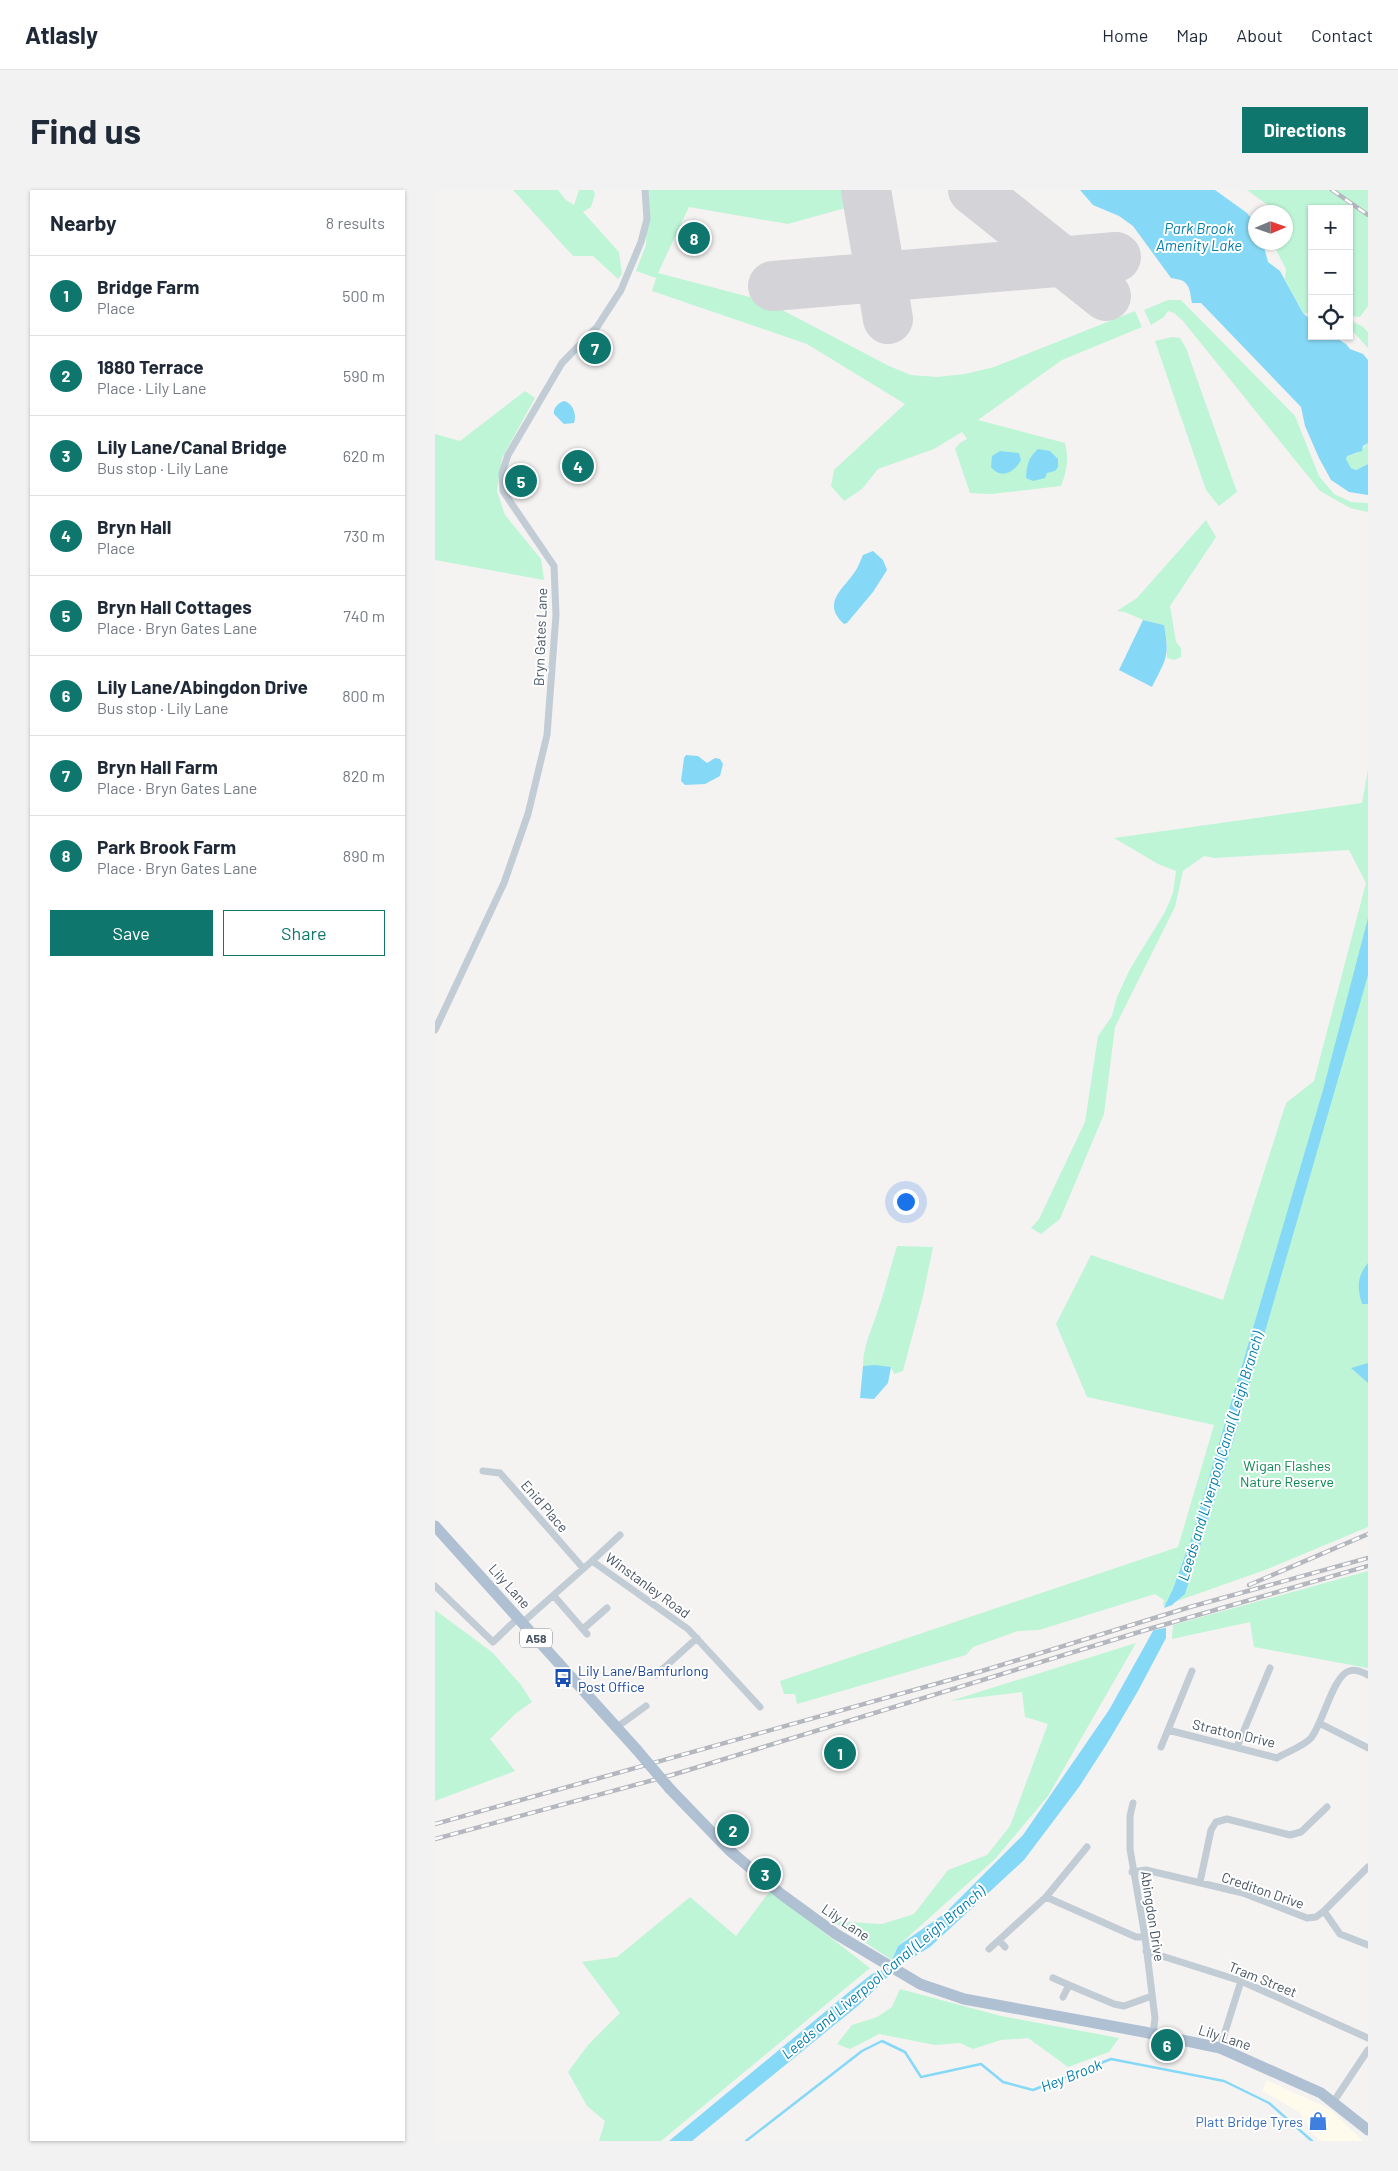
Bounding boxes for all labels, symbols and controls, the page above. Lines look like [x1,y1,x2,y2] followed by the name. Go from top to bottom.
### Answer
[25,20,98,49] text: Atlasly
[1102,24,1148,46] text: Home
[1176,24,1208,46] text: Map
[1236,24,1283,46] text: About
[1311,24,1373,46] text: Contact
[1242,107,1368,153] button: Directions
[30,109,141,151] text: Find us
[1248,205,1293,250] north arrow
[1308,205,1353,340] map controls
[1308,205,1353,250] button: +
[50,210,116,235] text: Nearby
[326,213,385,232] text: 8 results
[678,219,710,257] pin: 8
[1156,219,1242,254] water label: Park Brook Amenity Lake
[1308,250,1353,295] button: −
[97,275,199,298] text: Bridge Farm
[63,286,69,305] text: 1
[342,286,385,305] text: 500 m
[1308,295,1353,340] button: locate
[97,298,135,317] text: Place
[579,329,611,367] pin: 7
[97,355,204,378] text: 1880 Terrace
[62,366,70,385] text: 2
[343,366,385,385] text: 590 m
[97,378,207,397] text: Place · Lily Lane
[97,435,287,458] text: Lily Lane/Canal Bridge
[62,446,70,465] text: 3
[343,446,385,465] text: 620 m
[562,447,594,485] pin: 4
[97,458,229,477] text: Bus stop · Lily Lane
[505,462,537,500] pin: 5
[97,515,171,538] text: Bryn Hall
[61,526,71,545] text: 4
[344,526,385,545] text: 730 m
[97,538,135,557] text: Place
[530,588,550,686] street label: Bryn Gates Lane
[97,595,252,618] text: Bryn Hall Cottages
[62,606,70,625] text: 5
[343,606,385,625] text: 740 m
[97,618,257,637] text: Place · Bryn Gates Lane
[97,675,308,698] text: Lily Lane/Abingdon Drive
[62,686,70,705] text: 6
[342,686,385,705] text: 800 m
[97,698,229,717] text: Bus stop · Lily Lane
[97,755,218,778] text: Bryn Hall Farm
[62,766,70,785] text: 7
[343,766,385,785] text: 820 m
[97,778,257,797] text: Place · Bryn Gates Lane
[97,835,236,858] text: Park Brook Farm
[62,846,70,865] text: 8
[343,846,385,865] text: 890 m
[97,858,257,877] text: Place · Bryn Gates Lane
[50,910,213,956] button: Save
[223,910,385,956] button: Share
[893,1189,919,1215] your location
[1173,1328,1267,1583] water label: Leeds and Liverpool Canal (Leigh Branch)
[1240,1457,1334,1490] park label: Wigan Flashes Nature Reserve
[518,1476,572,1536] street label: Enid Place
[602,1549,694,1621] street label: Winstanley Road
[486,1560,534,1612] street label: Lily Lane
[520,1629,552,1648] road number: A58
[578,1662,709,1695] place label: Lily Lane/Bamfurlong Post Office
[552,1667,574,1689] bus stop icon: Lily Lane/Bamfurlong Post Office
[1191,1715,1277,1751] street label: Stratton Drive
[824,1734,856,1772] pin: 1
[717,1811,749,1849] pin: 2
[749,1855,781,1893] pin: 3
[1219,1868,1307,1912] street label: Crediton Drive
[1137,1869,1169,1963] street label: Abingdon Drive
[778,1881,989,2062] water label: Leeds and Liverpool Canal (Leigh Branch)
[819,1900,873,1944] street label: Lily Lane
[1226,1958,1300,2000] street label: Tram Street
[1197,2021,1253,2053] street label: Lily Lane
[1151,2026,1183,2064] pin: 6
[1038,2054,1105,2095] water label: Hey Brook
[1307,2110,1329,2132] shop icon: Platt Bridge Tyres
[1196,2113,1303,2130] place label: Platt Bridge Tyres

